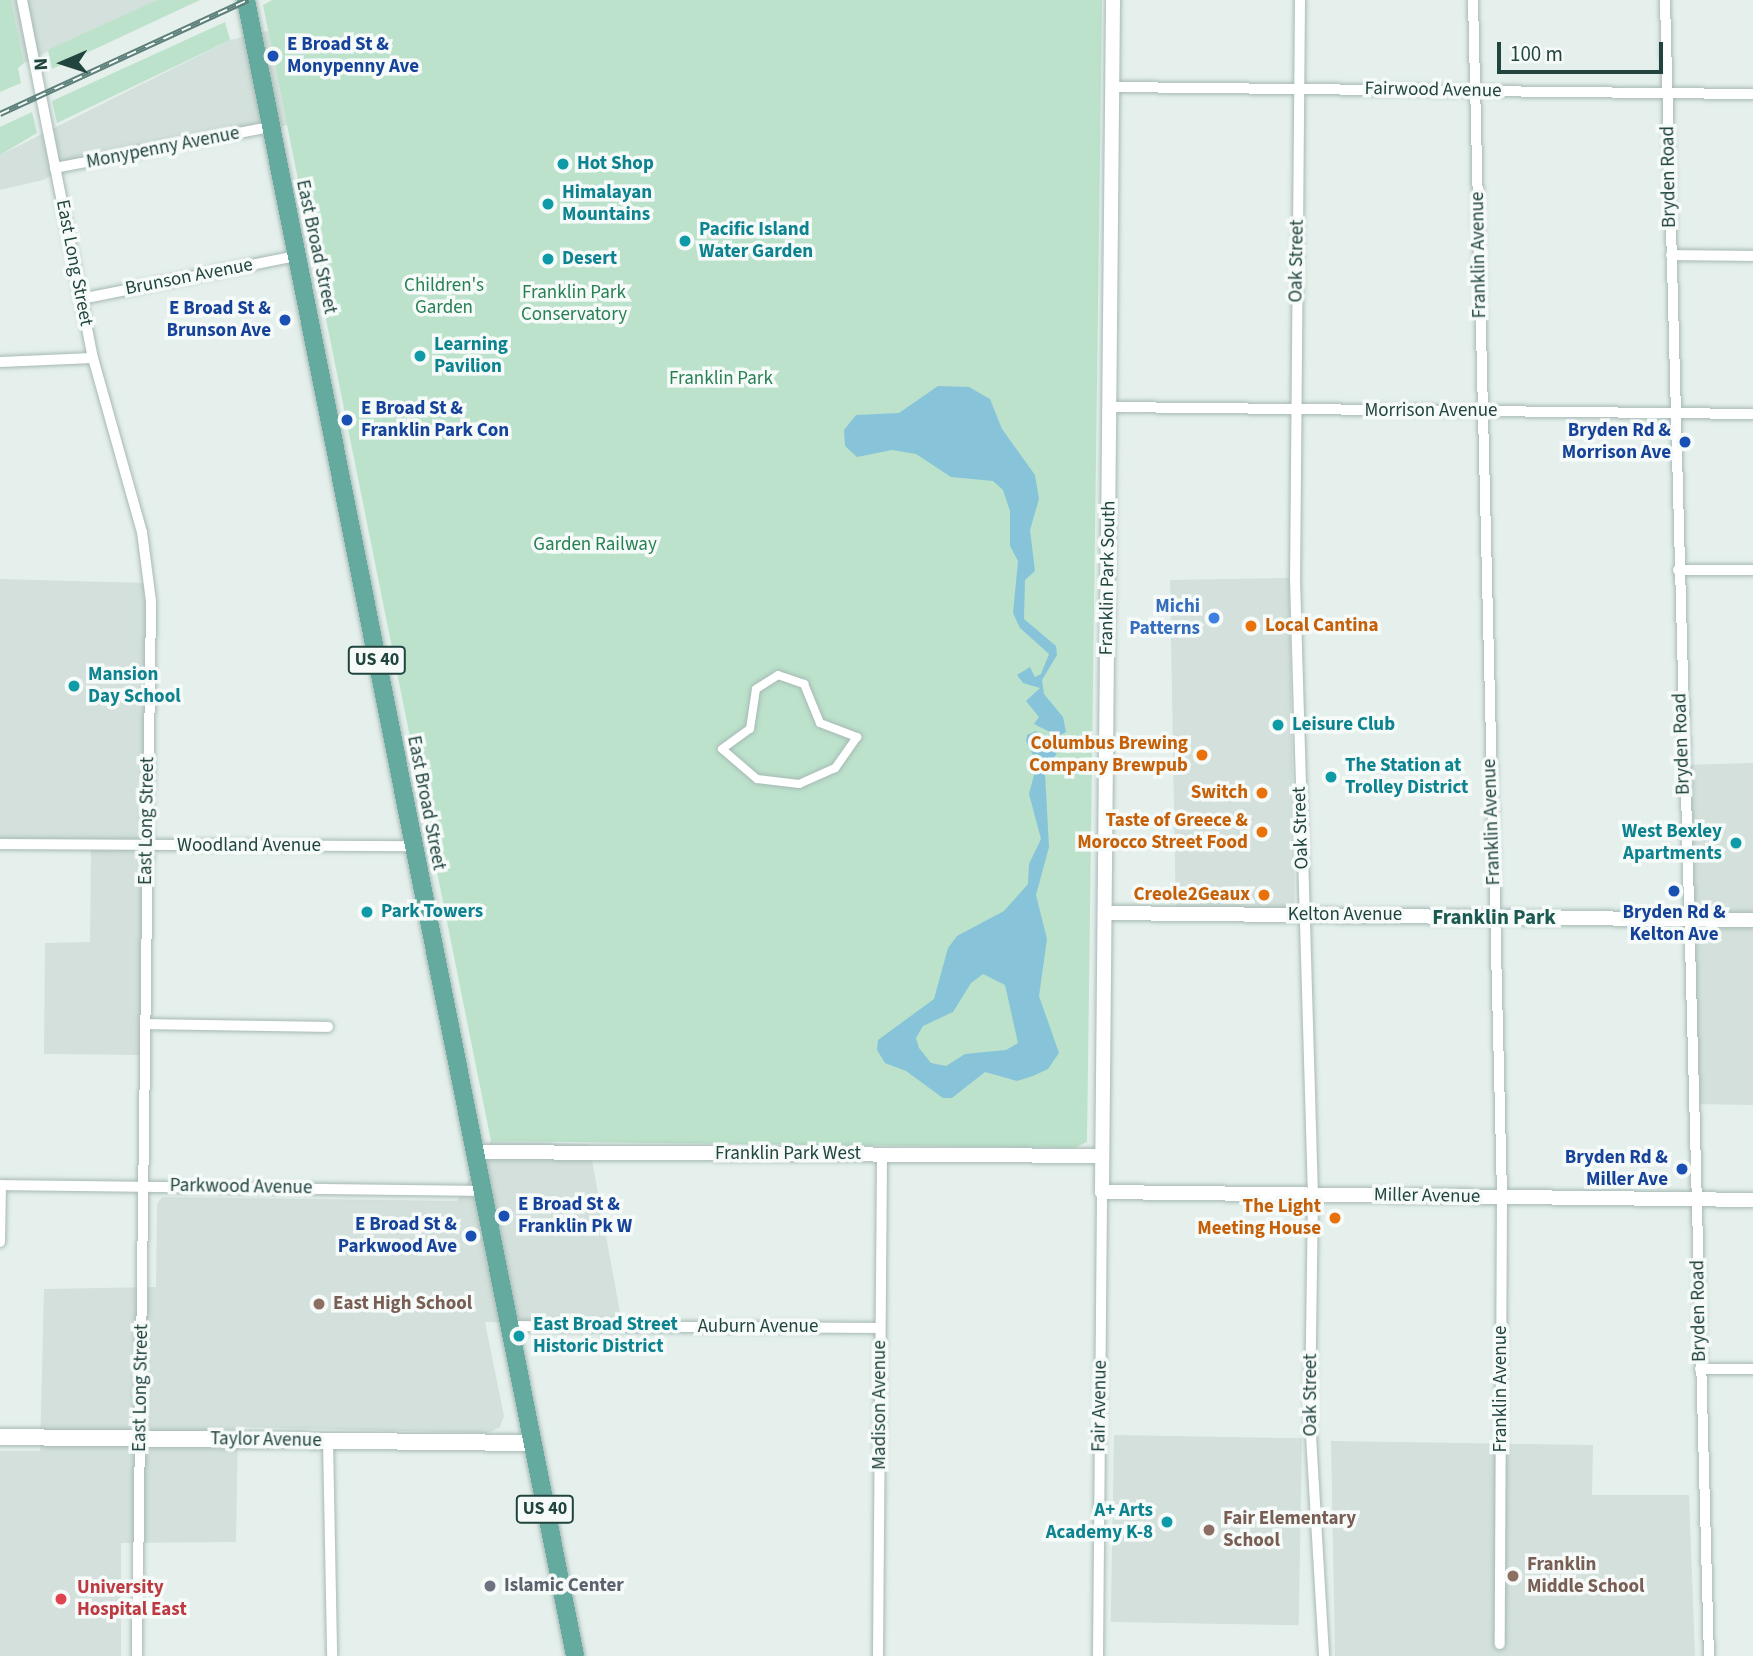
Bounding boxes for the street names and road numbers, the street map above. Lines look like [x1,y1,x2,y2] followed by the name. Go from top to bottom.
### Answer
[1364,77,1502,103] street label: Fairwood Avenue
[85,122,241,174] street label: Monypenny Avenue
[1657,126,1681,228] street label: Bryden Road
[291,178,341,316] street label: East Broad Street
[1466,191,1492,319] street label: Franklin Avenue
[51,198,97,328] street label: East Long Street
[1285,219,1309,303] street label: Oak Street
[123,253,255,301] street label: Brunson Avenue
[1365,400,1497,422] street label: Morrison Avenue
[1095,500,1121,656] street label: Franklin Park South
[347,646,407,674] road number: US 40
[1669,693,1695,795] street label: Bryden Road
[402,734,450,872] street label: East Broad Street
[134,757,160,885] street label: East Long Street
[1478,758,1506,886] street label: Franklin Avenue
[1288,786,1314,870] street label: Oak Street
[177,835,321,857] street label: Woodland Avenue
[1288,904,1402,926] street label: Kelton Avenue
[715,1143,861,1165] street label: Franklin Park West
[170,1174,312,1200] street label: Parkwood Avenue
[1374,1184,1480,1208] street label: Miller Avenue
[1687,1260,1711,1362] street label: Bryden Road
[698,1316,818,1338] street label: Auburn Avenue
[128,1324,154,1452] street label: East Long Street
[1490,1326,1512,1452] street label: Franklin Avenue
[869,1340,891,1470] street label: Madison Avenue
[1300,1354,1322,1436] street label: Oak Street
[1088,1360,1112,1452] street label: Fair Avenue
[210,1428,322,1452] street label: Taylor Avenue
[515,1494,575,1524] road number: US 40

